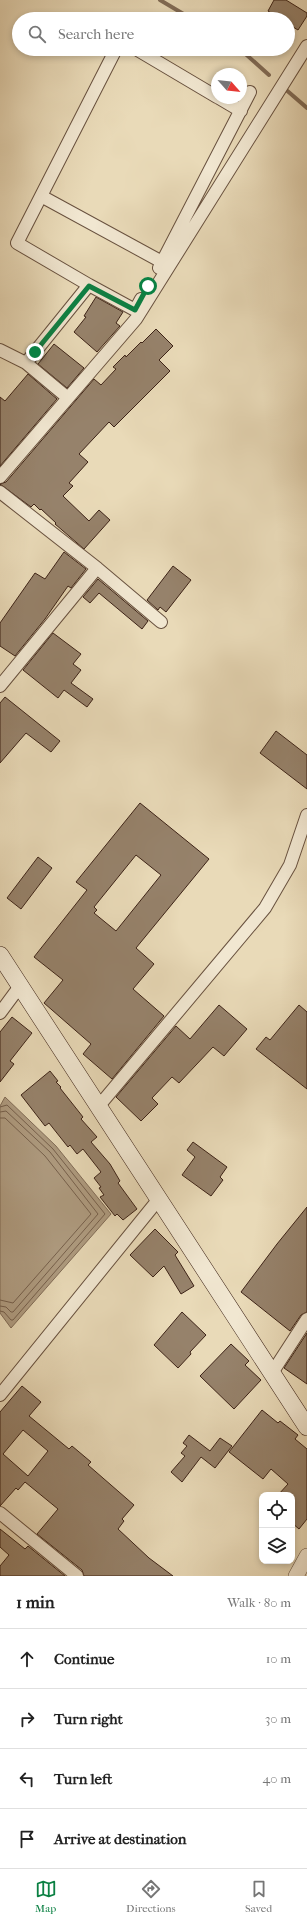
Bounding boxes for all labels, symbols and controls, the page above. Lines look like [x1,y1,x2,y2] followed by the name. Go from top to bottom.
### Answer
[12,12,295,56] search box
[26,23,48,45] icon: search
[58,25,134,43] text: Search here
[211,68,247,104] north arrow
[139,277,157,295] route start
[26,343,44,361] route end
[259,1492,295,1564] map controls
[259,1492,295,1528] button: locate
[259,1528,295,1564] button: layers
[16,1592,55,1612] text: 1 min
[227,1595,291,1610] text: Walk · 80 m
[16,1648,38,1670] icon: ahead
[54,1650,114,1668] text: Continue
[266,1651,291,1666] text: 10 m
[16,1708,38,1730] icon: right
[54,1710,123,1728] text: Turn right
[265,1711,291,1726] text: 30 m
[16,1768,38,1790] icon: left
[54,1770,112,1788] text: Turn left
[263,1771,291,1786] text: 40 m
[16,1828,38,1850] icon: arrive
[54,1830,186,1848] text: Arrive at destination
[35,1878,57,1915] tab: Map
[126,1878,176,1915] tab: Directions
[245,1878,272,1915] tab: Saved

